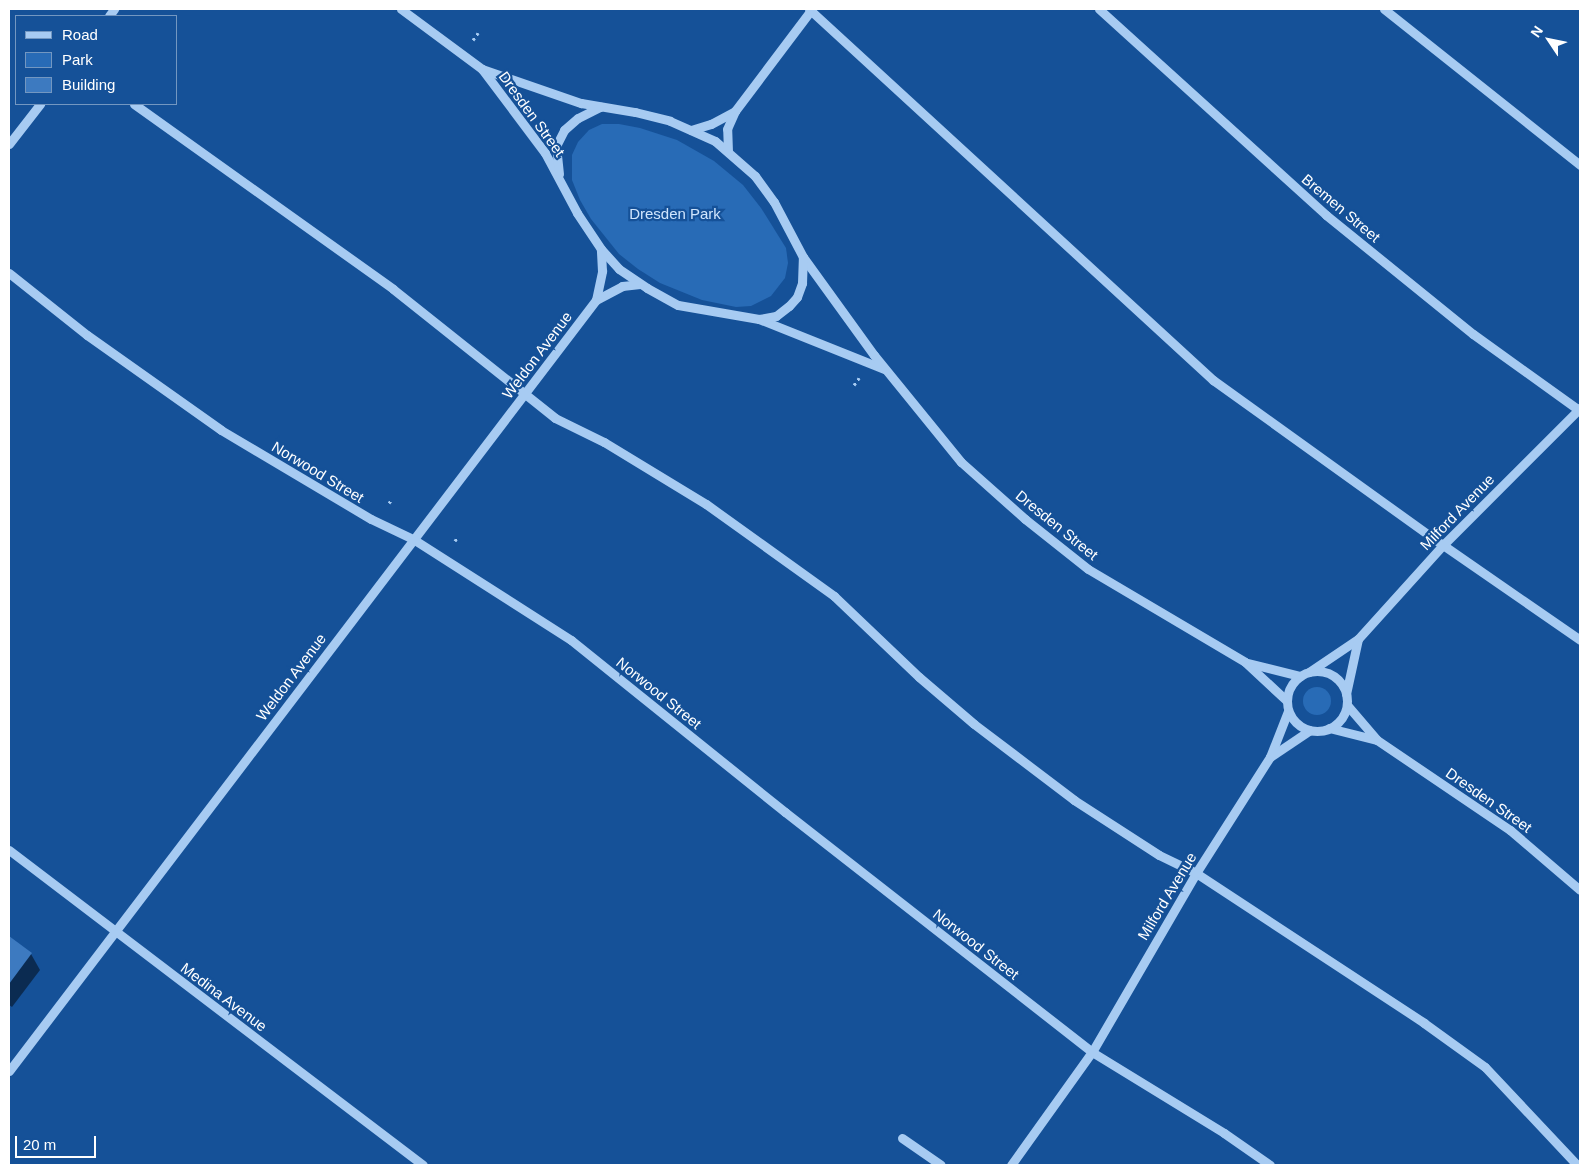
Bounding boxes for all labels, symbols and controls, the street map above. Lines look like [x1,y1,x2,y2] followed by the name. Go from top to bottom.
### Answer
[15,15,178,105] legend
[1524,15,1574,65] north arrow
[1527,23,1546,40] text: N
[62,26,98,43] text: Road
[62,51,93,68] text: Park
[495,68,569,160] street label: Dresden Street
[62,76,115,93] text: Building
[1298,170,1384,246] street label: Bremen Street
[629,205,721,223] park label: Dresden Park
[498,308,576,402] street label: Weldon Avenue
[269,437,367,507] street label: Norwood Street
[1416,470,1498,554] street label: Milford Avenue
[1012,486,1102,564] street label: Dresden Street
[252,630,330,724] street label: Weldon Avenue
[613,653,705,733] street label: Norwood Street
[1443,764,1535,836] street label: Dresden Street
[1134,849,1200,943] street label: Milford Avenue
[929,905,1023,983] street label: Norwood Street
[177,959,271,1035] street label: Medina Avenue
[18,1126,99,1158] scale bar
[23,1136,56,1153] text: 20 m

